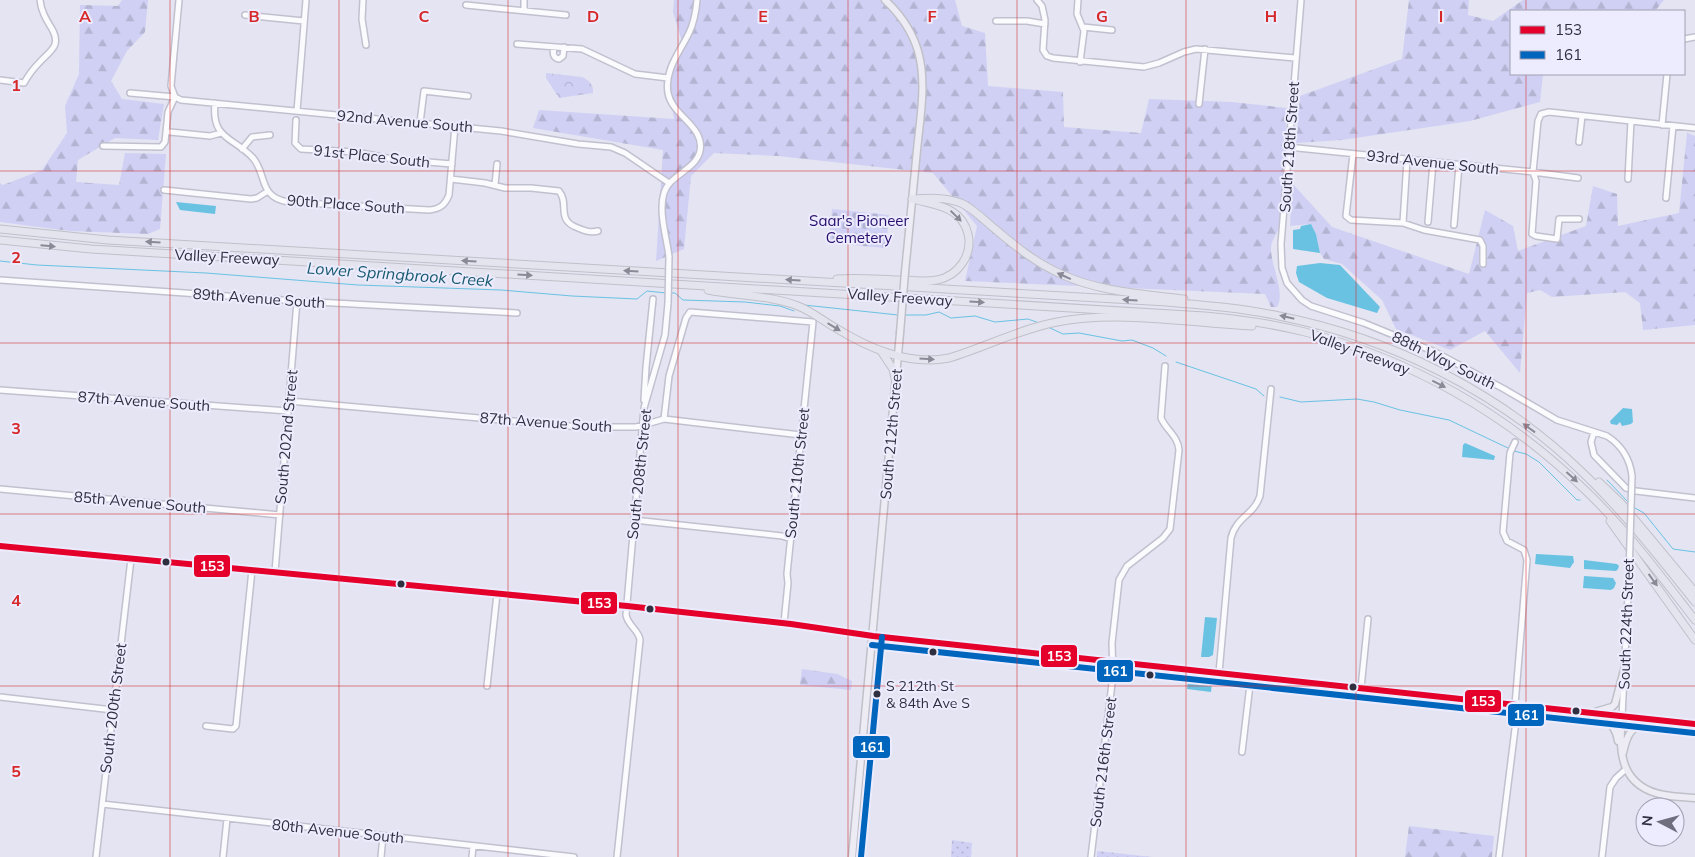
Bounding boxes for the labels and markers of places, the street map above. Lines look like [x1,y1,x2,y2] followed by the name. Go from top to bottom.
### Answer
[161,557,171,567] unlabelled marker
[396,579,406,589] unlabelled marker
[645,604,655,614] unlabelled marker
[928,647,938,657] unlabelled marker
[1145,670,1155,680] unlabelled marker
[886,677,970,712] place label: S 212th St & 84th Ave S
[1348,682,1358,692] unlabelled marker
[872,689,882,699] marker: S 212th St & 84th Ave S
[1571,706,1581,716] unlabelled marker

